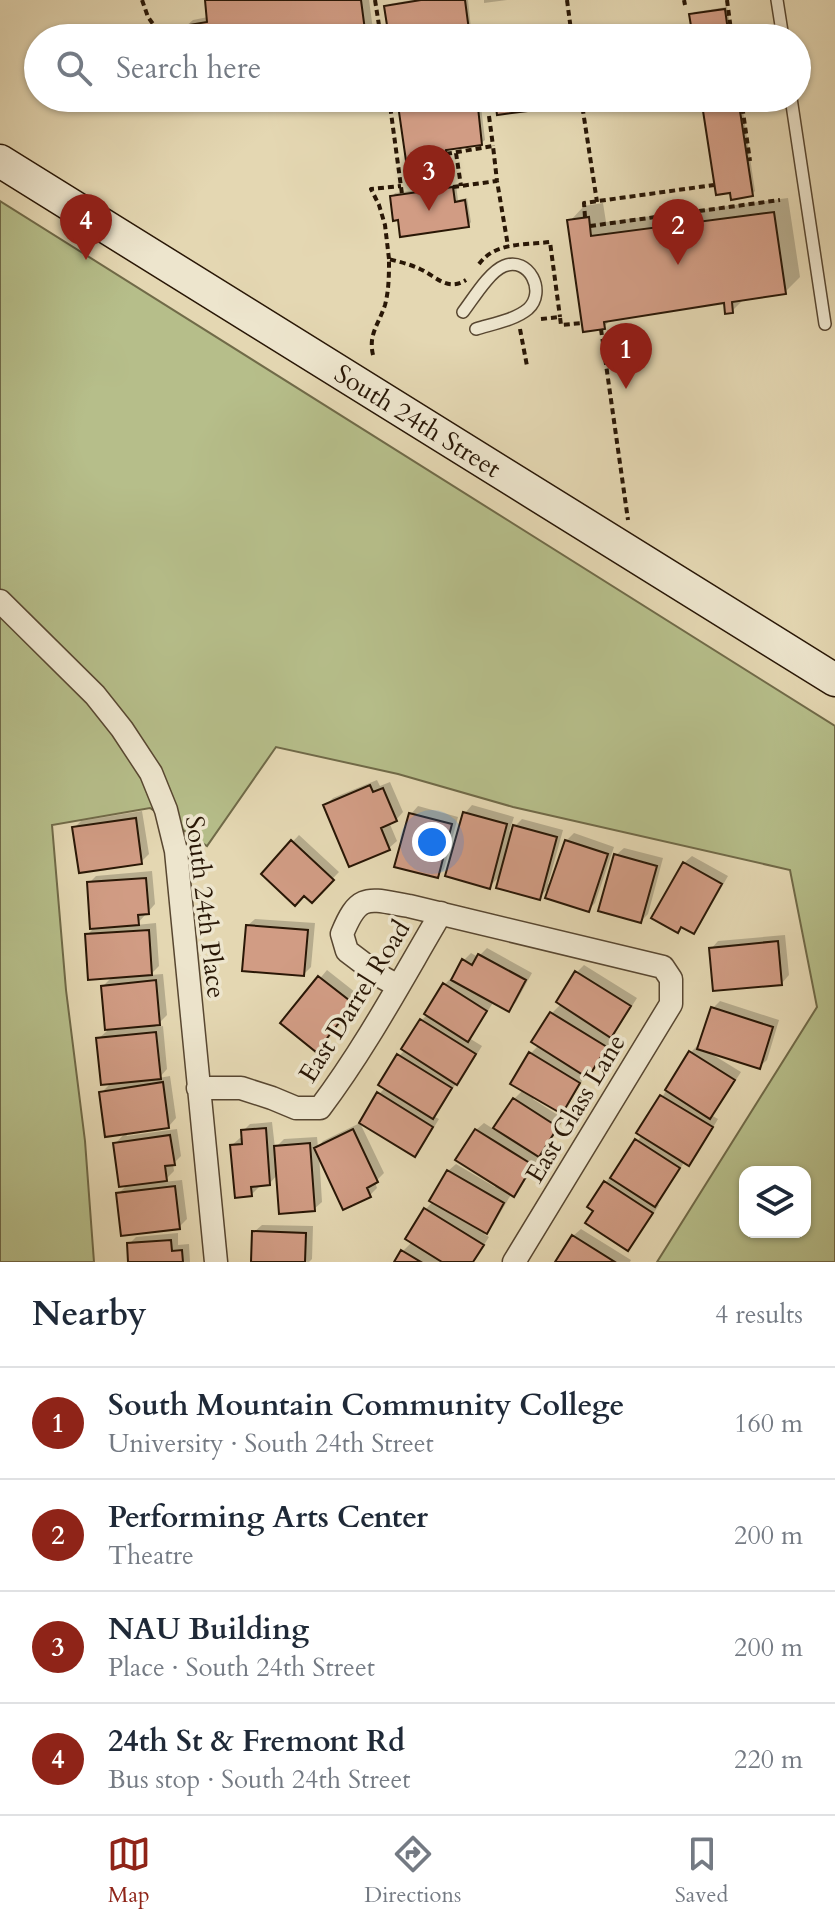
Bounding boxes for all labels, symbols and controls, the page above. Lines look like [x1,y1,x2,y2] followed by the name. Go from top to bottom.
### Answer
[24,24,811,112] search box
[52,46,96,90] icon: search
[116,48,261,89] text: Search here
[403,145,455,211] pin: 3
[60,194,112,260] pin: 4
[652,199,704,265] pin: 2
[600,323,652,389] pin: 1
[328,356,507,486] street label: South 24th Street
[177,814,234,1000] street label: South 24th Place
[412,822,452,862] your location
[291,913,418,1089] street label: East Darrel Road
[517,1027,634,1189] street label: East Glass Lane
[739,1166,811,1238] map controls
[739,1166,811,1238] button: layers
[32,1291,147,1337] text: Nearby
[715,1297,803,1332] text: 4 results
[108,1385,624,1426] text: South Mountain Community College
[51,1406,65,1441] text: 1
[734,1406,803,1441] text: 160 m
[108,1426,434,1461] text: University · South 24th Street
[108,1497,428,1538] text: Performing Arts Center
[51,1518,65,1553] text: 2
[734,1518,803,1553] text: 200 m
[108,1538,194,1573] text: Theatre
[108,1609,309,1650] text: NAU Building
[51,1630,65,1665] text: 3
[734,1630,803,1665] text: 200 m
[108,1650,375,1685] text: Place · South 24th Street
[108,1721,405,1762] text: 24th St & Fremont Rd
[51,1742,65,1777] text: 4
[734,1742,803,1777] text: 220 m
[108,1762,410,1797] text: Bus stop · South 24th Street
[107,1832,151,1910] tab: Map
[364,1832,461,1910] tab: Directions
[675,1832,728,1910] tab: Saved

